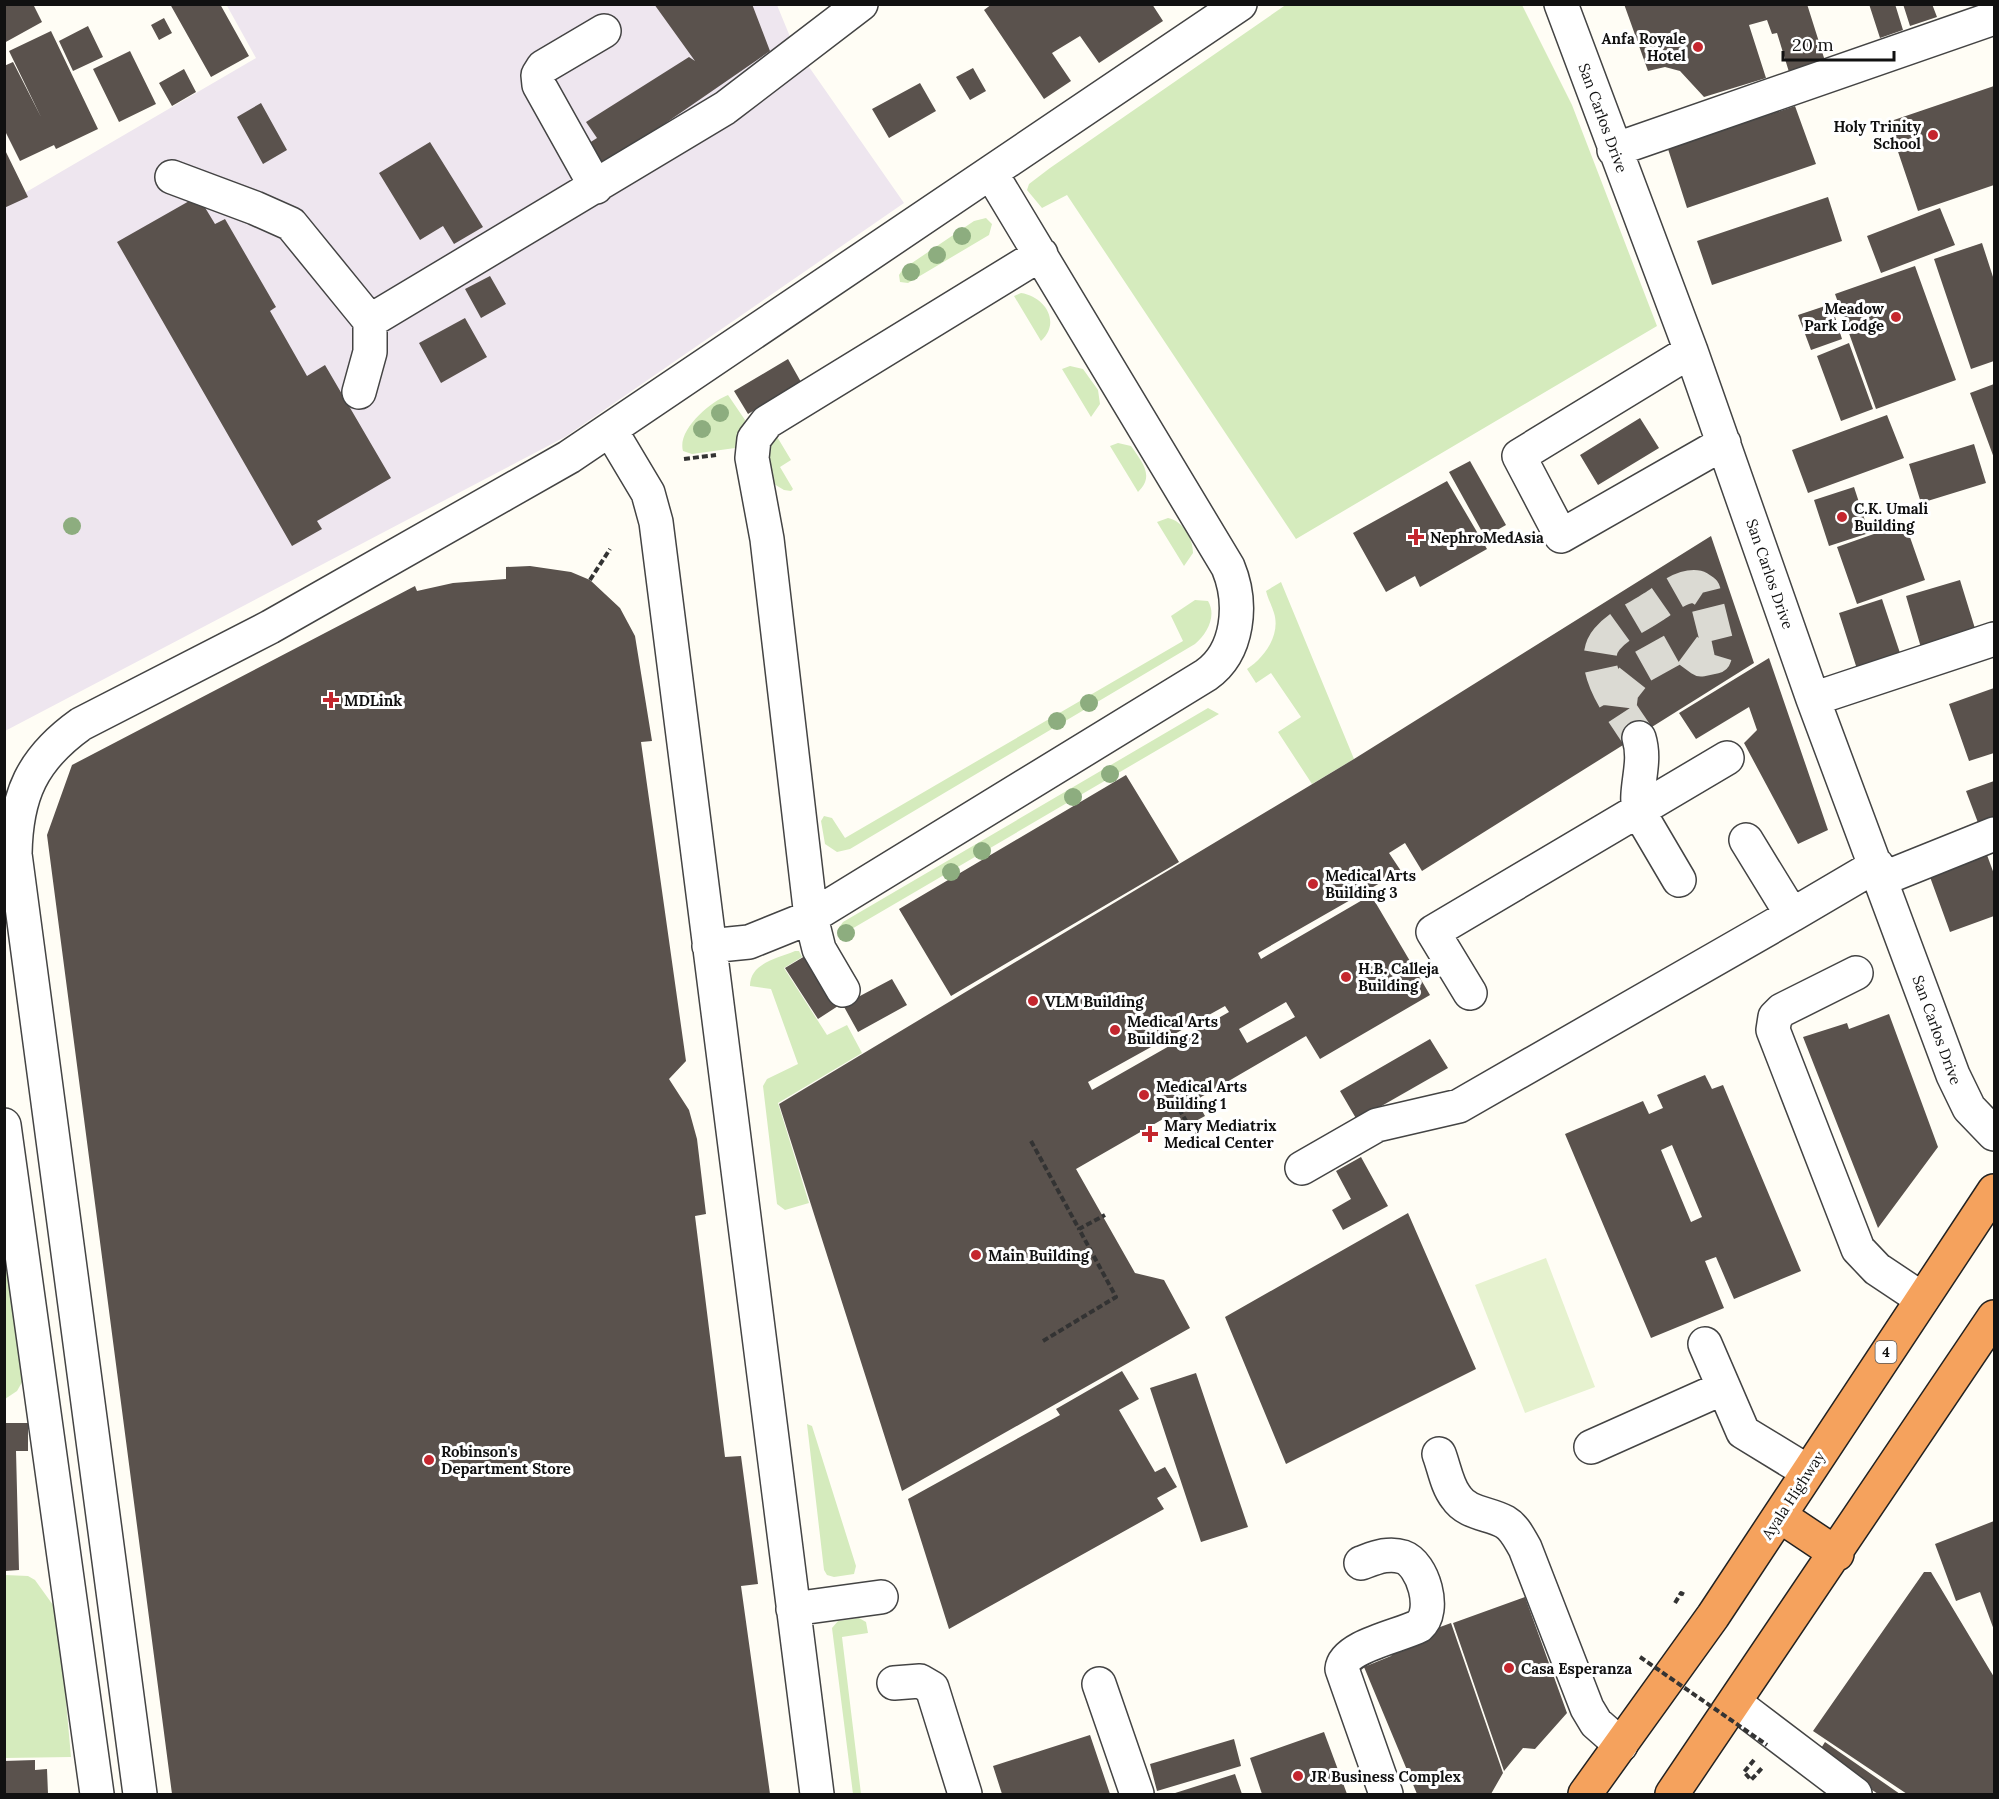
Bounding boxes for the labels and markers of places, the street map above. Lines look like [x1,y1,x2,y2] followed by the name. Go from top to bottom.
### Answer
[1602,29,1686,65] place label: Anfa Royale Hotel
[1691,40,1705,54] marker: Anfa Royale Hotel
[1833,117,1922,153] place label: Holy Trinity School
[1926,128,1940,142] marker: Holy Trinity School
[1804,299,1885,335] place label: Meadow Park Lodge
[1889,310,1903,324] marker: Meadow Park Lodge
[1854,499,1928,535] place label: C.K. Umali Building
[1835,510,1849,524] marker: C.K. Umali Building
[1407,528,1425,546] marker: NephroMedAsia
[1430,528,1544,547] place label: NephroMedAsia
[322,691,340,709] marker: MDLink
[344,691,402,710] place label: MDLink
[1325,866,1416,902] place label: Medical Arts Building 3
[1306,877,1320,891] marker: Medical Arts Building 3
[1358,959,1439,995] place label: H.B. Calleja Building
[1339,970,1353,984] marker: H.B. Calleja Building
[1045,992,1144,1011] place label: VLM Building
[1026,994,1040,1008] marker: VLM Building
[1127,1012,1218,1048] place label: Medical Arts Building 2
[1108,1023,1122,1037] marker: Medical Arts Building 2
[1156,1077,1247,1113] place label: Medical Arts Building 1
[1137,1088,1151,1102] marker: Medical Arts Building 1
[1164,1116,1276,1152] place label: Mary Mediatrix Medical Center
[1141,1125,1159,1143] marker: Mary Mediatrix Medical Center
[988,1246,1090,1265] place label: Main Building
[969,1248,983,1262] marker: Main Building
[441,1442,571,1478] place label: Robinson's Department Store
[422,1453,436,1467] marker: Robinson's Department Store
[1521,1659,1632,1678] place label: Casa Esperanza
[1502,1661,1516,1675] marker: Casa Esperanza
[1310,1767,1461,1786] place label: JR Business Complex
[1291,1769,1305,1783] marker: JR Business Complex

